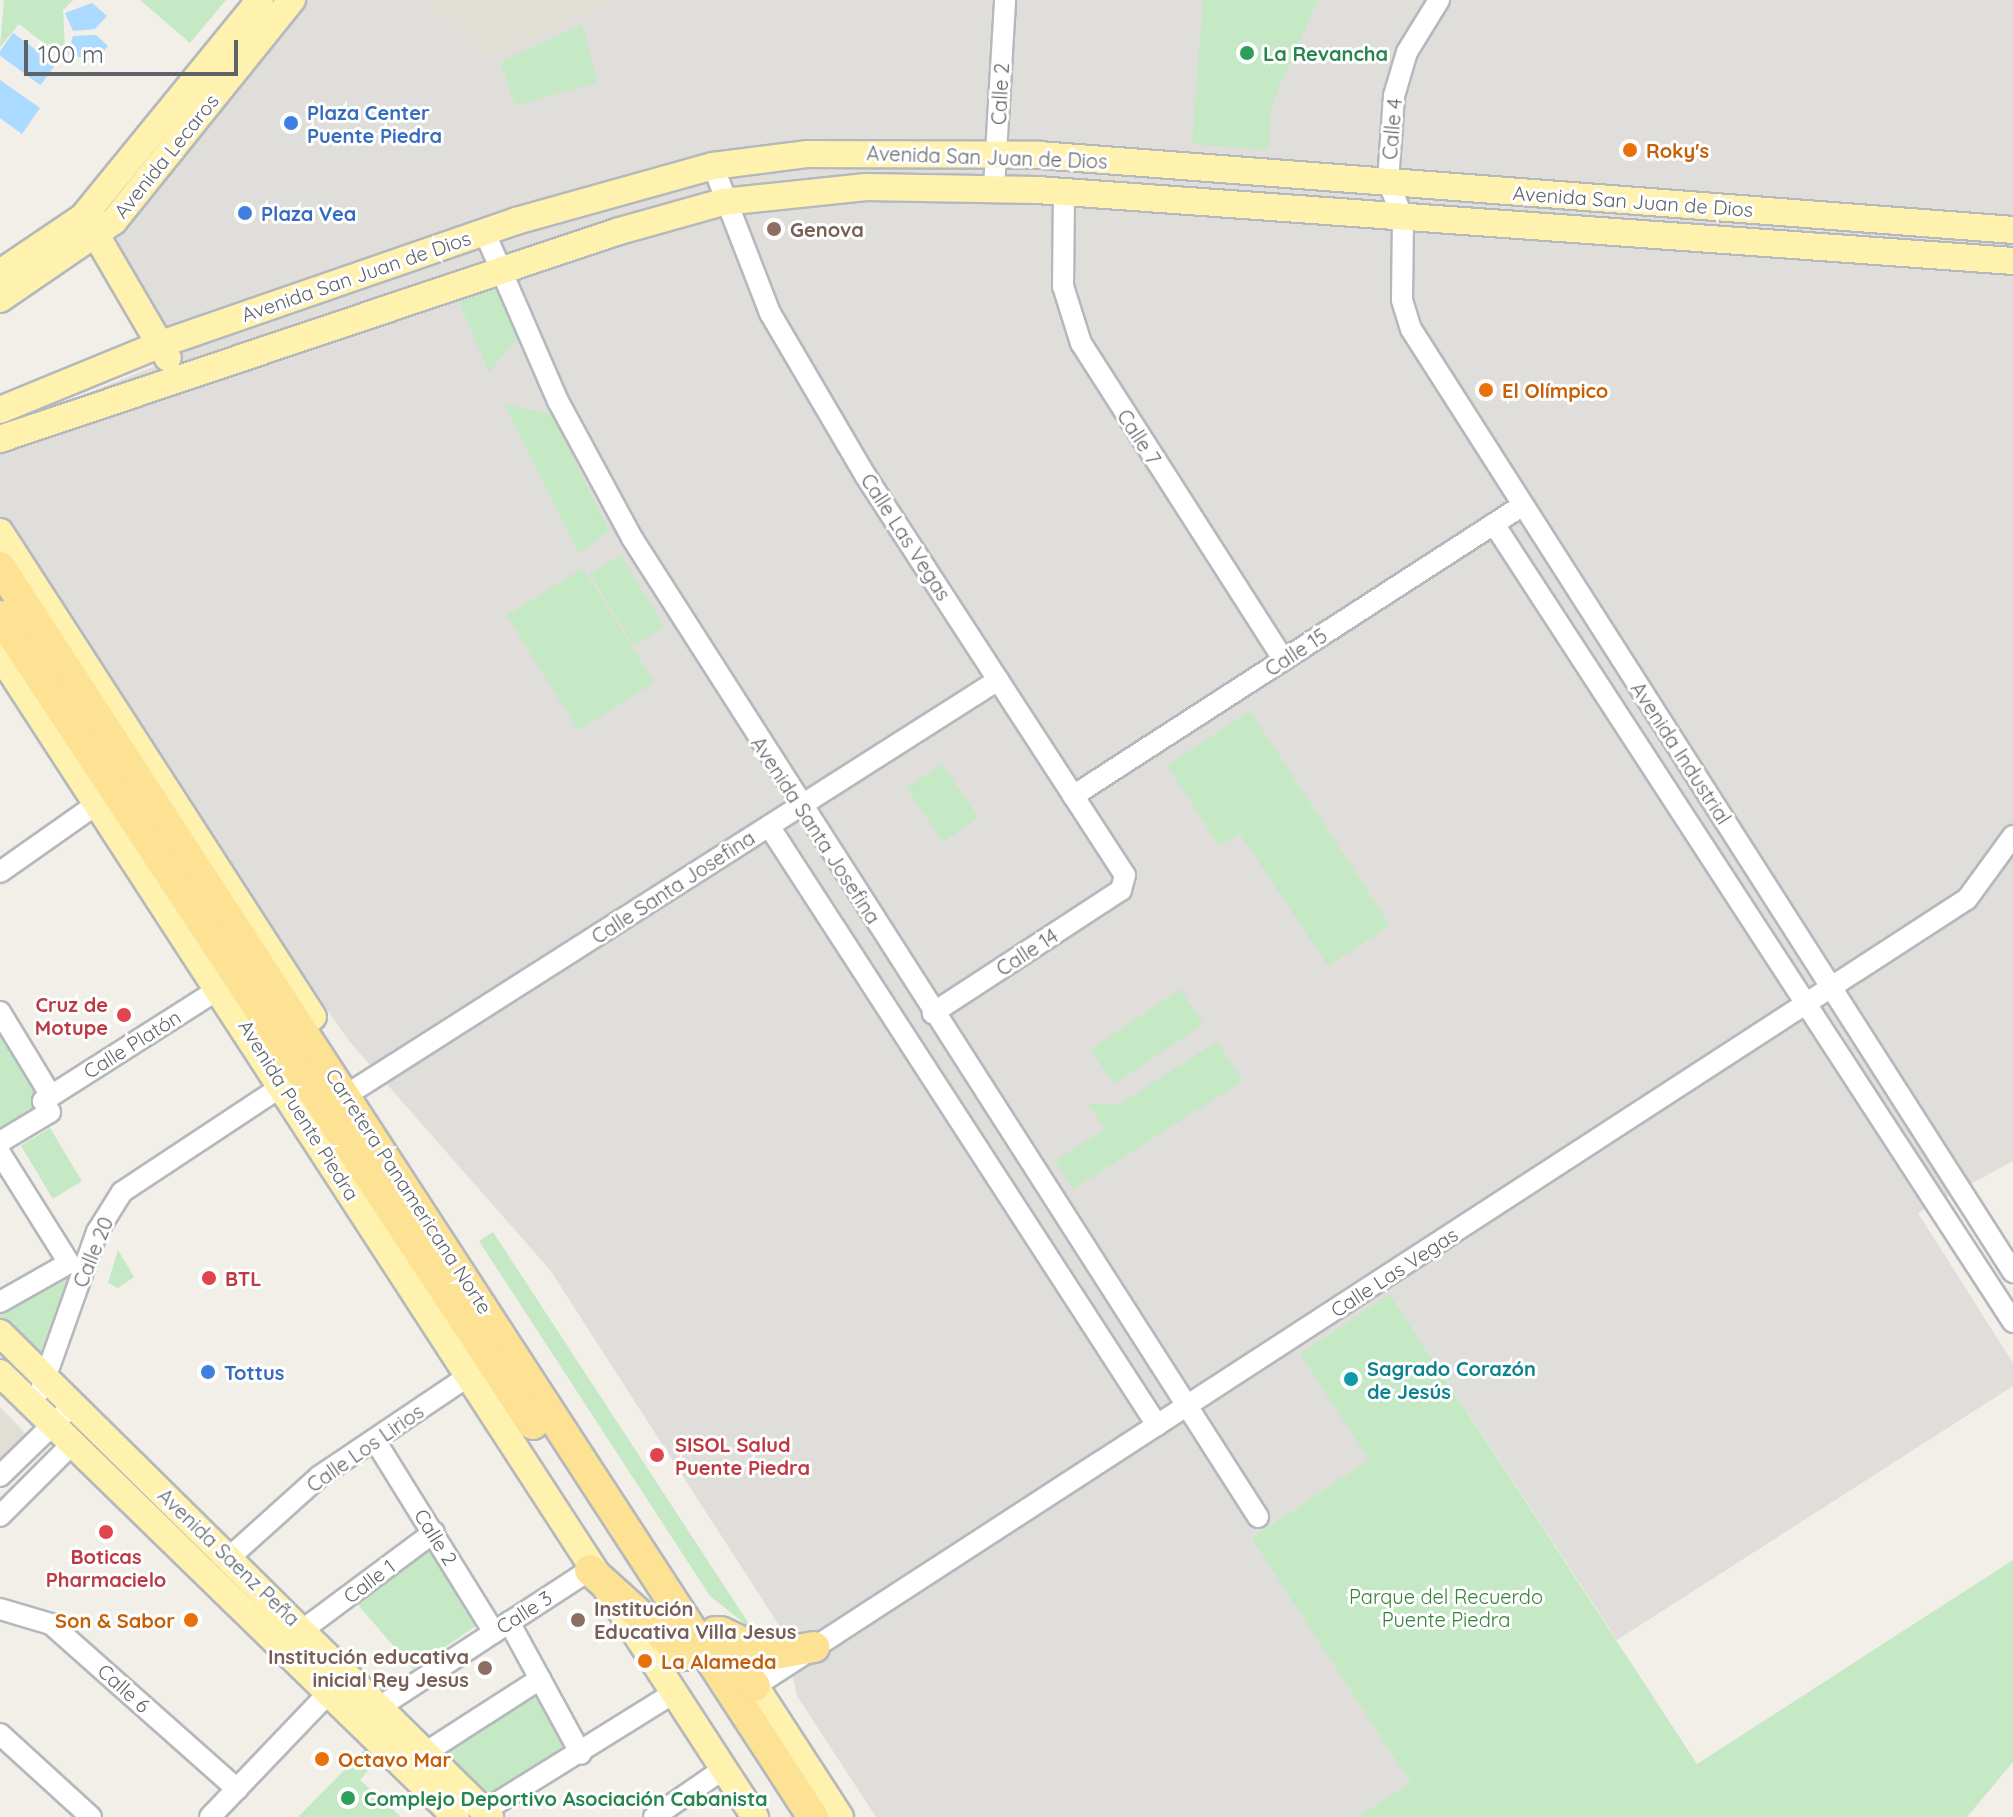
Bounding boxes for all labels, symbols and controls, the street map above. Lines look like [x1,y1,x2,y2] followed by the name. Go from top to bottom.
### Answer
[28,24,242,74] scale bar
[38,39,104,69] text: 100 m
[1263,41,1388,65] place label: La Revancha
[1238,44,1256,62] marker: La Revancha
[986,62,1014,126] street label: Calle 2
[109,89,223,223] street label: Avenida Lecaros
[1377,97,1407,161] street label: Calle 4
[307,100,442,147] place label: Plaza Center Puente Piedra
[282,114,300,132] marker: Plaza Center Puente Piedra
[1646,138,1709,162] place label: Roky's
[866,141,1108,173] street label: Avenida San Juan de Dios
[1621,141,1639,159] marker: Roky's
[1512,181,1754,221] street label: Avenida San Juan de Dios
[261,201,356,225] place label: Plaza Vea
[236,204,254,222] marker: Plaza Vea
[790,217,864,241] place label: Genova
[765,220,783,238] marker: Genova
[238,225,474,327] street label: Avenida San Juan de Dios
[1502,378,1608,402] place label: El Olímpico
[1477,381,1495,399] marker: El Olímpico
[1112,405,1166,469] street label: Calle 7
[856,469,956,605] street label: Calle Las Vegas
[1260,623,1332,681] street label: Calle 15
[1626,677,1736,829] street label: Avenida Industrial
[746,732,886,928] street label: Avenida Santa Josefina
[587,825,759,949] street label: Calle Santa Josefina
[992,923,1062,981] street label: Calle 14
[35,992,108,1039] place label: Cruz de Motupe
[79,1005,185,1083] street label: Calle Platón
[115,1006,133,1024] marker: Cruz de Motupe
[234,1015,364,1205] street label: Avenida Puente Piedra
[321,1064,497,1318] street label: Carretera Panamericana Norte
[68,1213,118,1291] street label: Calle 20
[1326,1222,1462,1322] street label: Calle Las Vegas
[225,1266,262,1290] place label: BTL
[200,1269,218,1287] marker: BTL
[1367,1356,1536,1403] place label: Sagrado Corazón de Jesús
[224,1360,284,1384] place label: Tottus
[199,1363,217,1381] marker: Tottus
[1342,1370,1360,1388] marker: Sagrado Corazón de Jesús
[302,1399,428,1497] street label: Calle Los Lirios
[675,1432,810,1479] place label: SISOL Salud Puente Piedra
[646,1444,668,1466] marker: SISOL Salud Puente Piedra
[153,1483,305,1631] street label: Avenida Saenz Peña
[409,1504,463,1570] street label: Calle 2
[97,1523,115,1541] marker: Boticas Pharmacielo
[46,1544,166,1591] place label: Boticas Pharmacielo
[338,1554,400,1608] street label: Calle 1
[1349,1584,1543,1631] park label: Parque del Recuerdo Puente Piedra
[492,1585,556,1639] street label: Calle 3
[594,1596,796,1643] place label: Institución Educativa Villa Jesus
[55,1608,175,1632] place label: Son & Sabor
[182,1611,200,1629] marker: Son & Sabor
[569,1611,587,1629] marker: Institución Educativa Villa Jesus
[268,1644,469,1691] place label: Institución educativa inicial Rey Jesus
[661,1649,776,1673] place label: La Alameda
[636,1652,654,1670] marker: La Alameda
[93,1658,155,1718] street label: Calle 6
[476,1659,494,1677] marker: Institución educativa inicial Rey Jesus
[338,1747,451,1771] place label: Octavo Mar
[313,1750,331,1768] marker: Octavo Mar
[364,1786,768,1810] place label: Complejo Deportivo Asociación Cabanista
[339,1789,357,1807] marker: Complejo Deportivo Asociación Cabanista

